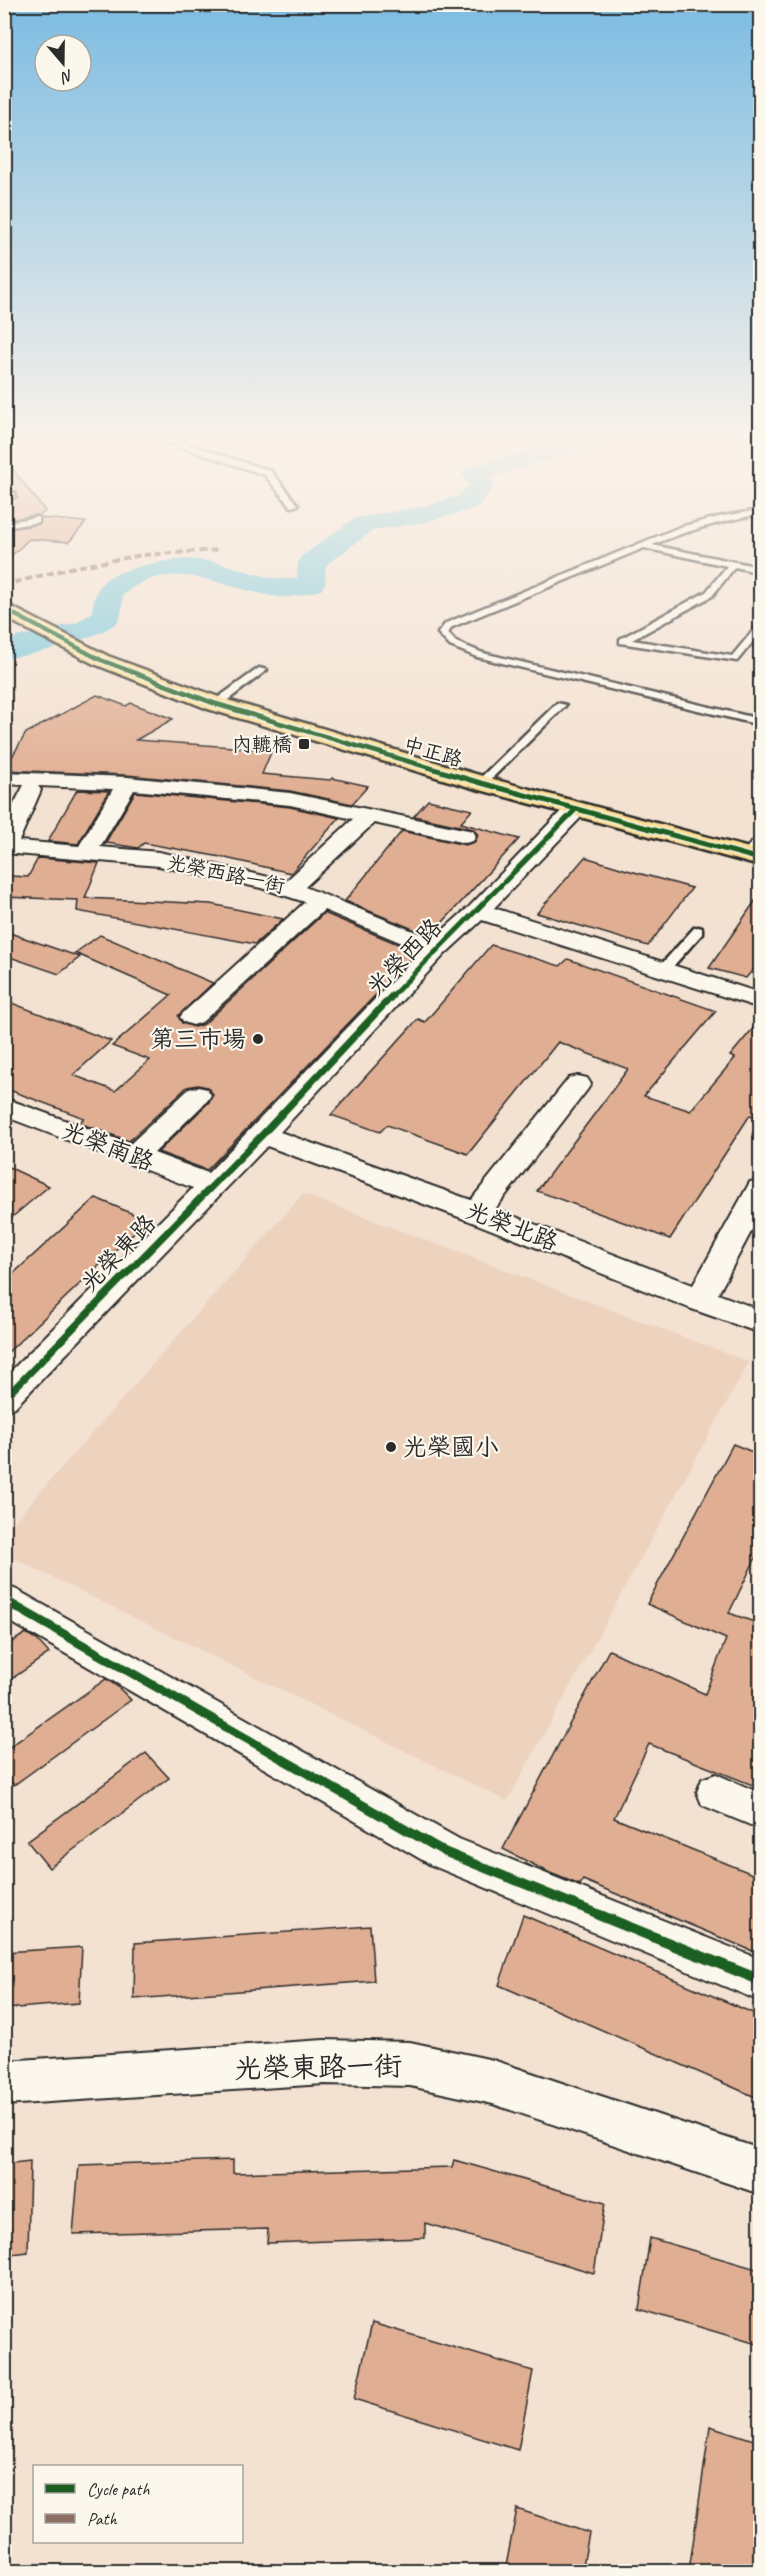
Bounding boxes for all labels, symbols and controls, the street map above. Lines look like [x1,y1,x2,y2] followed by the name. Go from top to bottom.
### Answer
[33,33,93,93] north arrow
[57,65,76,88] text: N
[232,732,292,757] place label: 內轆橋
[401,732,466,773] street label: 中正路
[297,737,311,751] marker: 內轆橋
[165,849,287,899] street label: 光榮西路一街
[360,912,448,1002] street label: 光榮西路
[150,1024,246,1054] place label: 第三市場
[251,1032,265,1046] marker: 第三市場
[58,1115,158,1177] street label: 光榮南路
[462,1195,562,1257] street label: 光榮北路
[74,1208,162,1298] street label: 光榮東路
[403,1432,499,1462] place label: 光榮國小
[384,1440,398,1454] marker: 光榮國小
[234,2048,402,2086] street label: 光榮東路一街
[33,2465,243,2543] legend
[87,2478,150,2500] text: Cycle path
[87,2508,117,2530] text: Path

